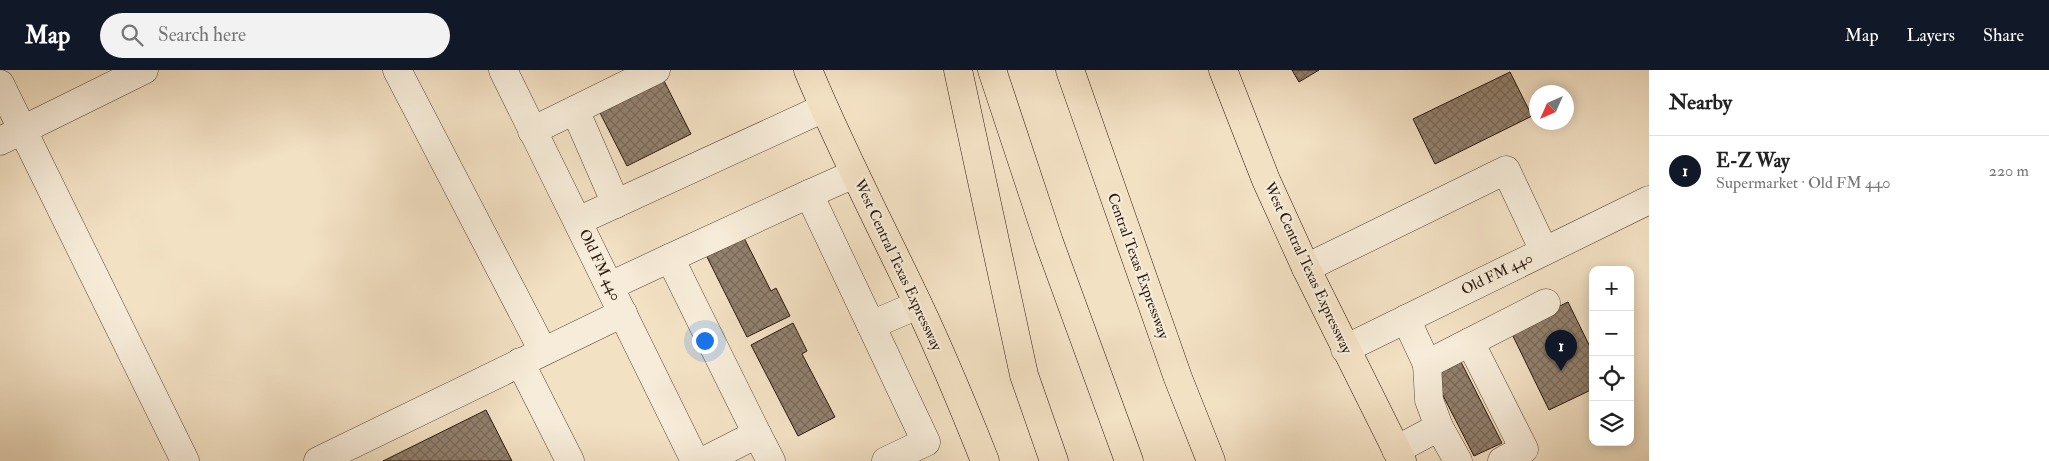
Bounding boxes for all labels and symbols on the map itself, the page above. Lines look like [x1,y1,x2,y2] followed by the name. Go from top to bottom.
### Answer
[1529,85,1574,130] north arrow
[848,175,946,355] street label: West Central Texas Expressway
[1258,178,1356,358] street label: West Central Texas Expressway
[1102,190,1173,342] street label: Central Texas Expressway
[574,226,626,304] street label: Old FM 440
[1458,248,1536,300] street label: Old FM 440
[692,328,718,354] your location
[1545,330,1577,371] pin: 1

